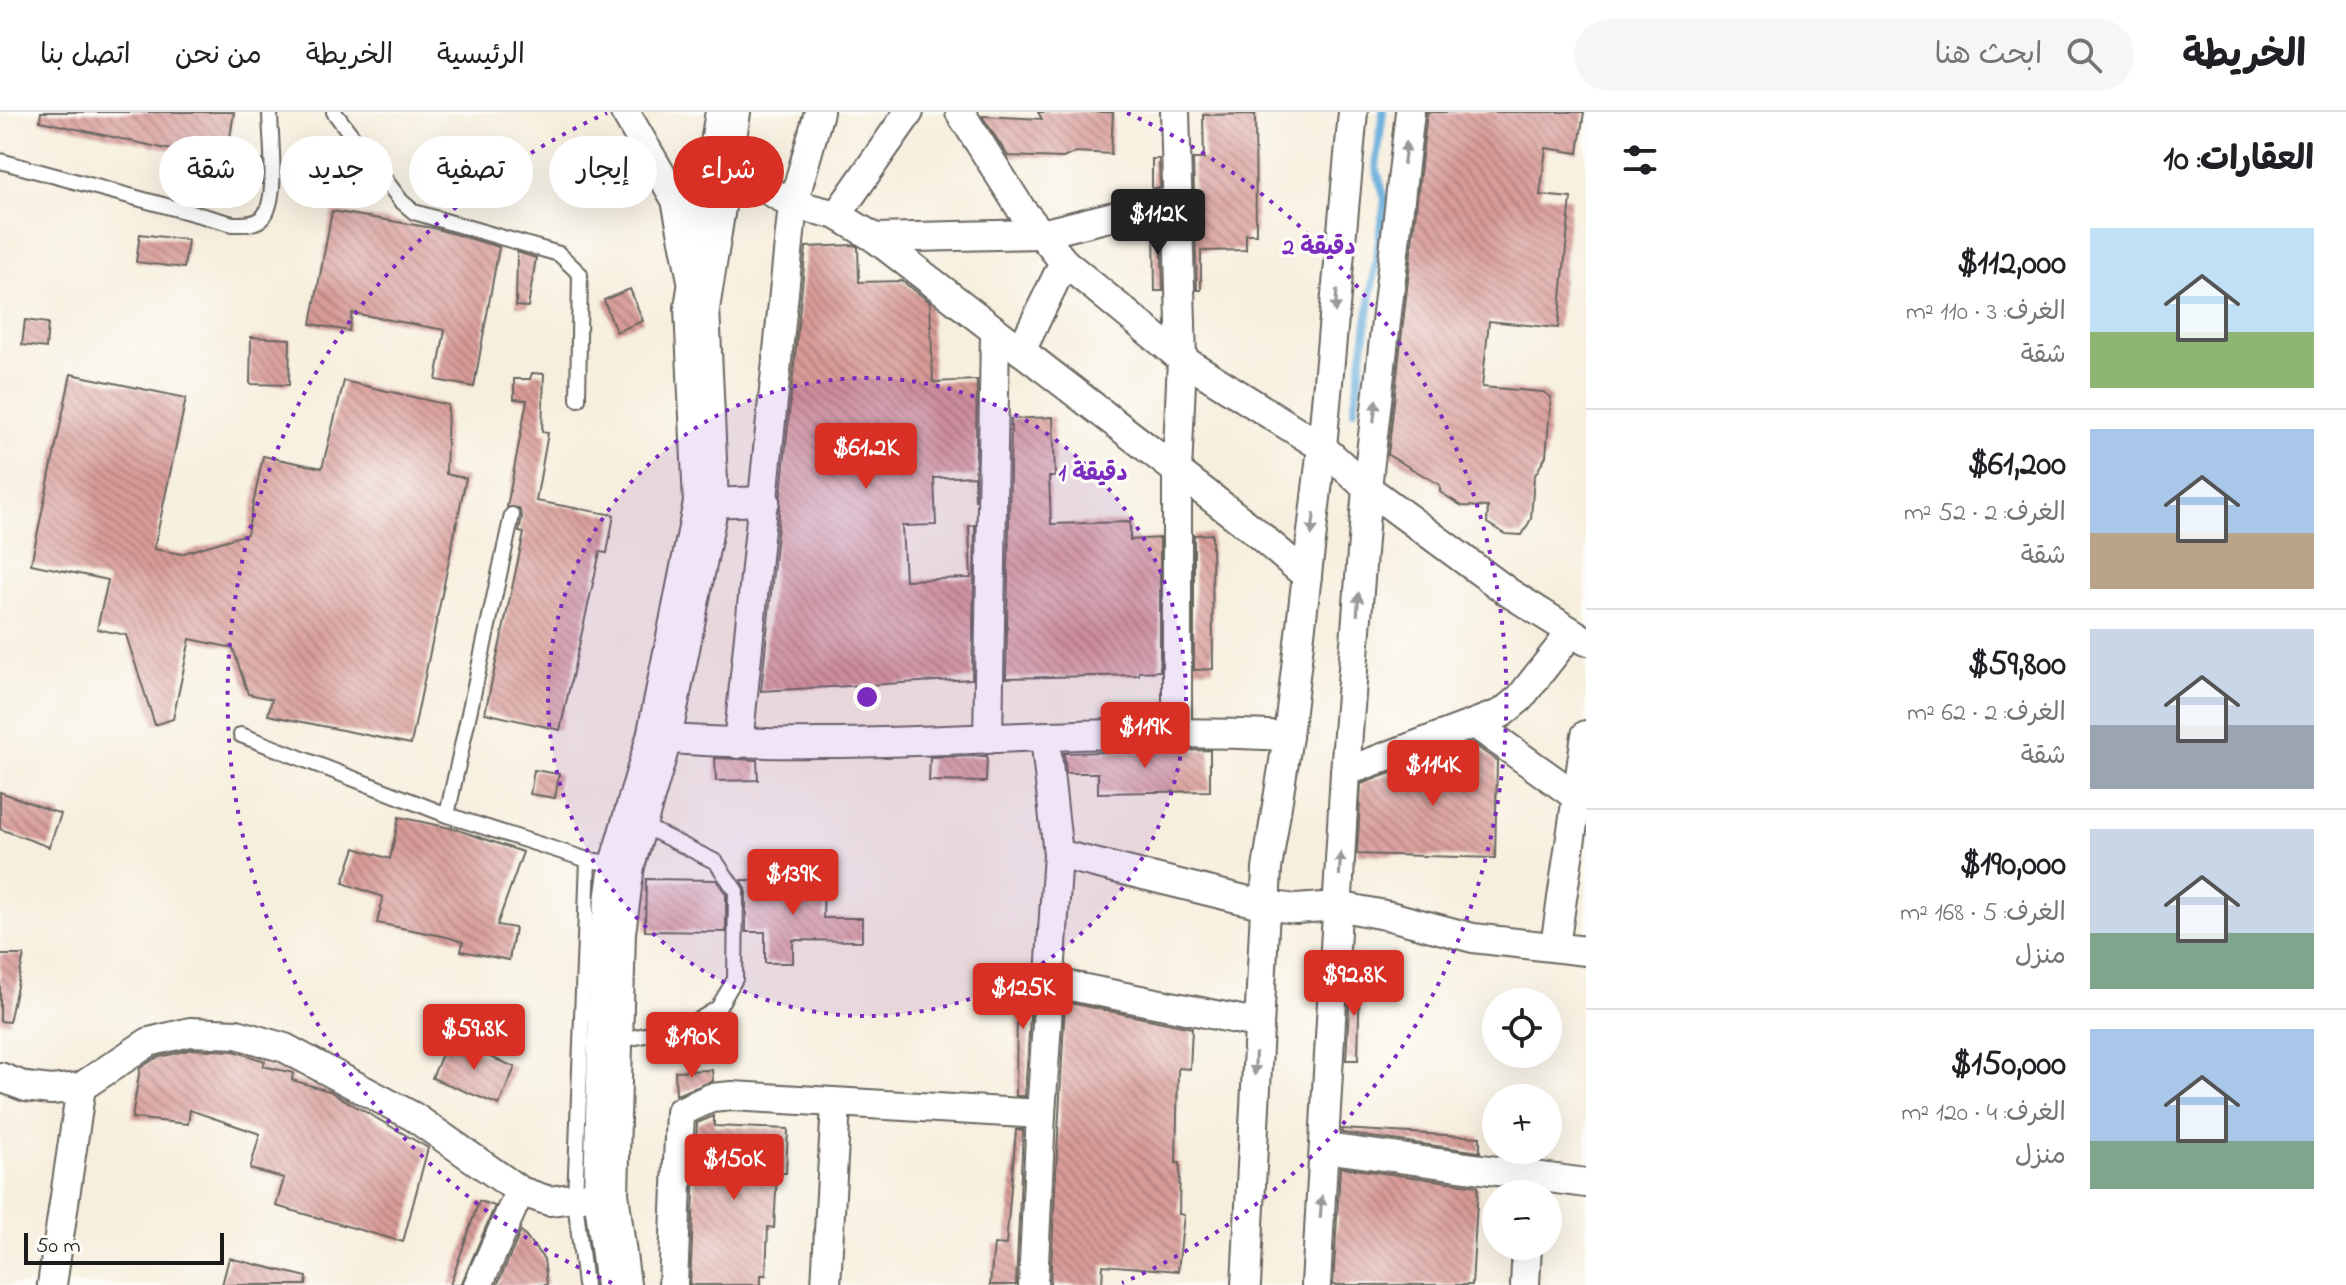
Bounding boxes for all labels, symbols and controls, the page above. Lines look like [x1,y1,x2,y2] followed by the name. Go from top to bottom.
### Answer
[1574,19,2134,91] search box
[2182,29,2306,85] text: الخريطة
[2062,33,2106,77] icon: search
[1935,34,2042,78] text: ابحث هنا
[40,36,131,77] text: اتصل بنا
[175,36,262,77] text: من نحن
[306,36,393,77] text: الخريطة
[437,36,525,77] text: الرئيسية
[159,136,264,208] chip: شقة
[280,136,393,208] chip: جديد
[409,136,533,208] chip: تصفية
[549,136,657,208] chip: إيجار
[673,136,784,208] chip: شراء
[2163,136,2314,186] text: العقارات: 10
[1618,138,1662,182] icon: filters
[1399,140,1412,165] one-way arrow
[1102,189,1214,257] pin: $112K
[1129,196,1187,234] text: $112K
[1281,231,1356,266] text: 2 دقيقة
[1957,240,2066,290] text: $112,000
[2154,260,2250,356] icon: home
[1329,289,1342,314] one-way arrow
[1906,294,2066,332] text: الغرف: 3 · 110 m²
[2021,337,2066,375] text: شقة
[1369,398,1382,423] one-way arrow
[801,423,931,491] pin: $61.2K
[833,430,899,468] text: $61.2K
[1968,441,2066,491] text: $61,200
[1058,457,1128,492] text: 1 دقيقة
[2154,461,2250,557] icon: home
[1904,495,2066,533] text: الغرف: 2 · 52 m²
[1307,512,1320,537] one-way arrow
[2021,538,2066,576] text: شقة
[1352,591,1365,616] one-way arrow
[1968,641,2066,691] text: $59,800
[2154,661,2250,757] icon: home
[853,683,881,711] centre of rings
[1907,695,2066,733] text: الغرف: 2 · 62 m²
[1089,702,1201,770] pin: $119K
[1119,709,1171,747] text: $119K
[2021,738,2066,776] text: شقة
[1377,740,1489,808] pin: $114K
[1405,747,1461,785] text: $114K
[1960,841,2066,891] text: $190,000
[737,849,849,917] pin: $139K
[1333,851,1346,876] one-way arrow
[765,856,821,894] text: $139K
[2154,861,2250,957] icon: home
[1900,895,2066,933] text: الغرف: 5 · 168 m²
[2015,938,2066,976] text: منزل
[1289,950,1419,1018] pin: $92.8K
[1322,957,1386,995] text: $92.8K
[967,963,1079,1031] pin: $125K
[991,970,1055,1008] text: $125K
[1482,988,1562,1260] map controls
[1482,988,1562,1068] button: locate
[409,1004,539,1072] pin: $59.8K
[441,1011,507,1049] text: $59.8K
[636,1012,748,1080] pin: $190K
[664,1019,720,1057] text: $190K
[1951,1041,2066,1091] text: $150,000
[1248,1052,1261,1077] one-way arrow
[2154,1061,2250,1157] icon: home
[1482,1084,1562,1164] button: +
[1901,1095,2066,1133] text: الغرف: 4 · 120 m²
[678,1134,790,1202] pin: $150K
[2015,1138,2066,1176] text: منزل
[703,1141,765,1179] text: $150K
[1482,1180,1562,1260] button: −
[1315,1194,1328,1219] one-way arrow
[24,1229,224,1265] scale bar
[36,1231,81,1263] text: 50 m

